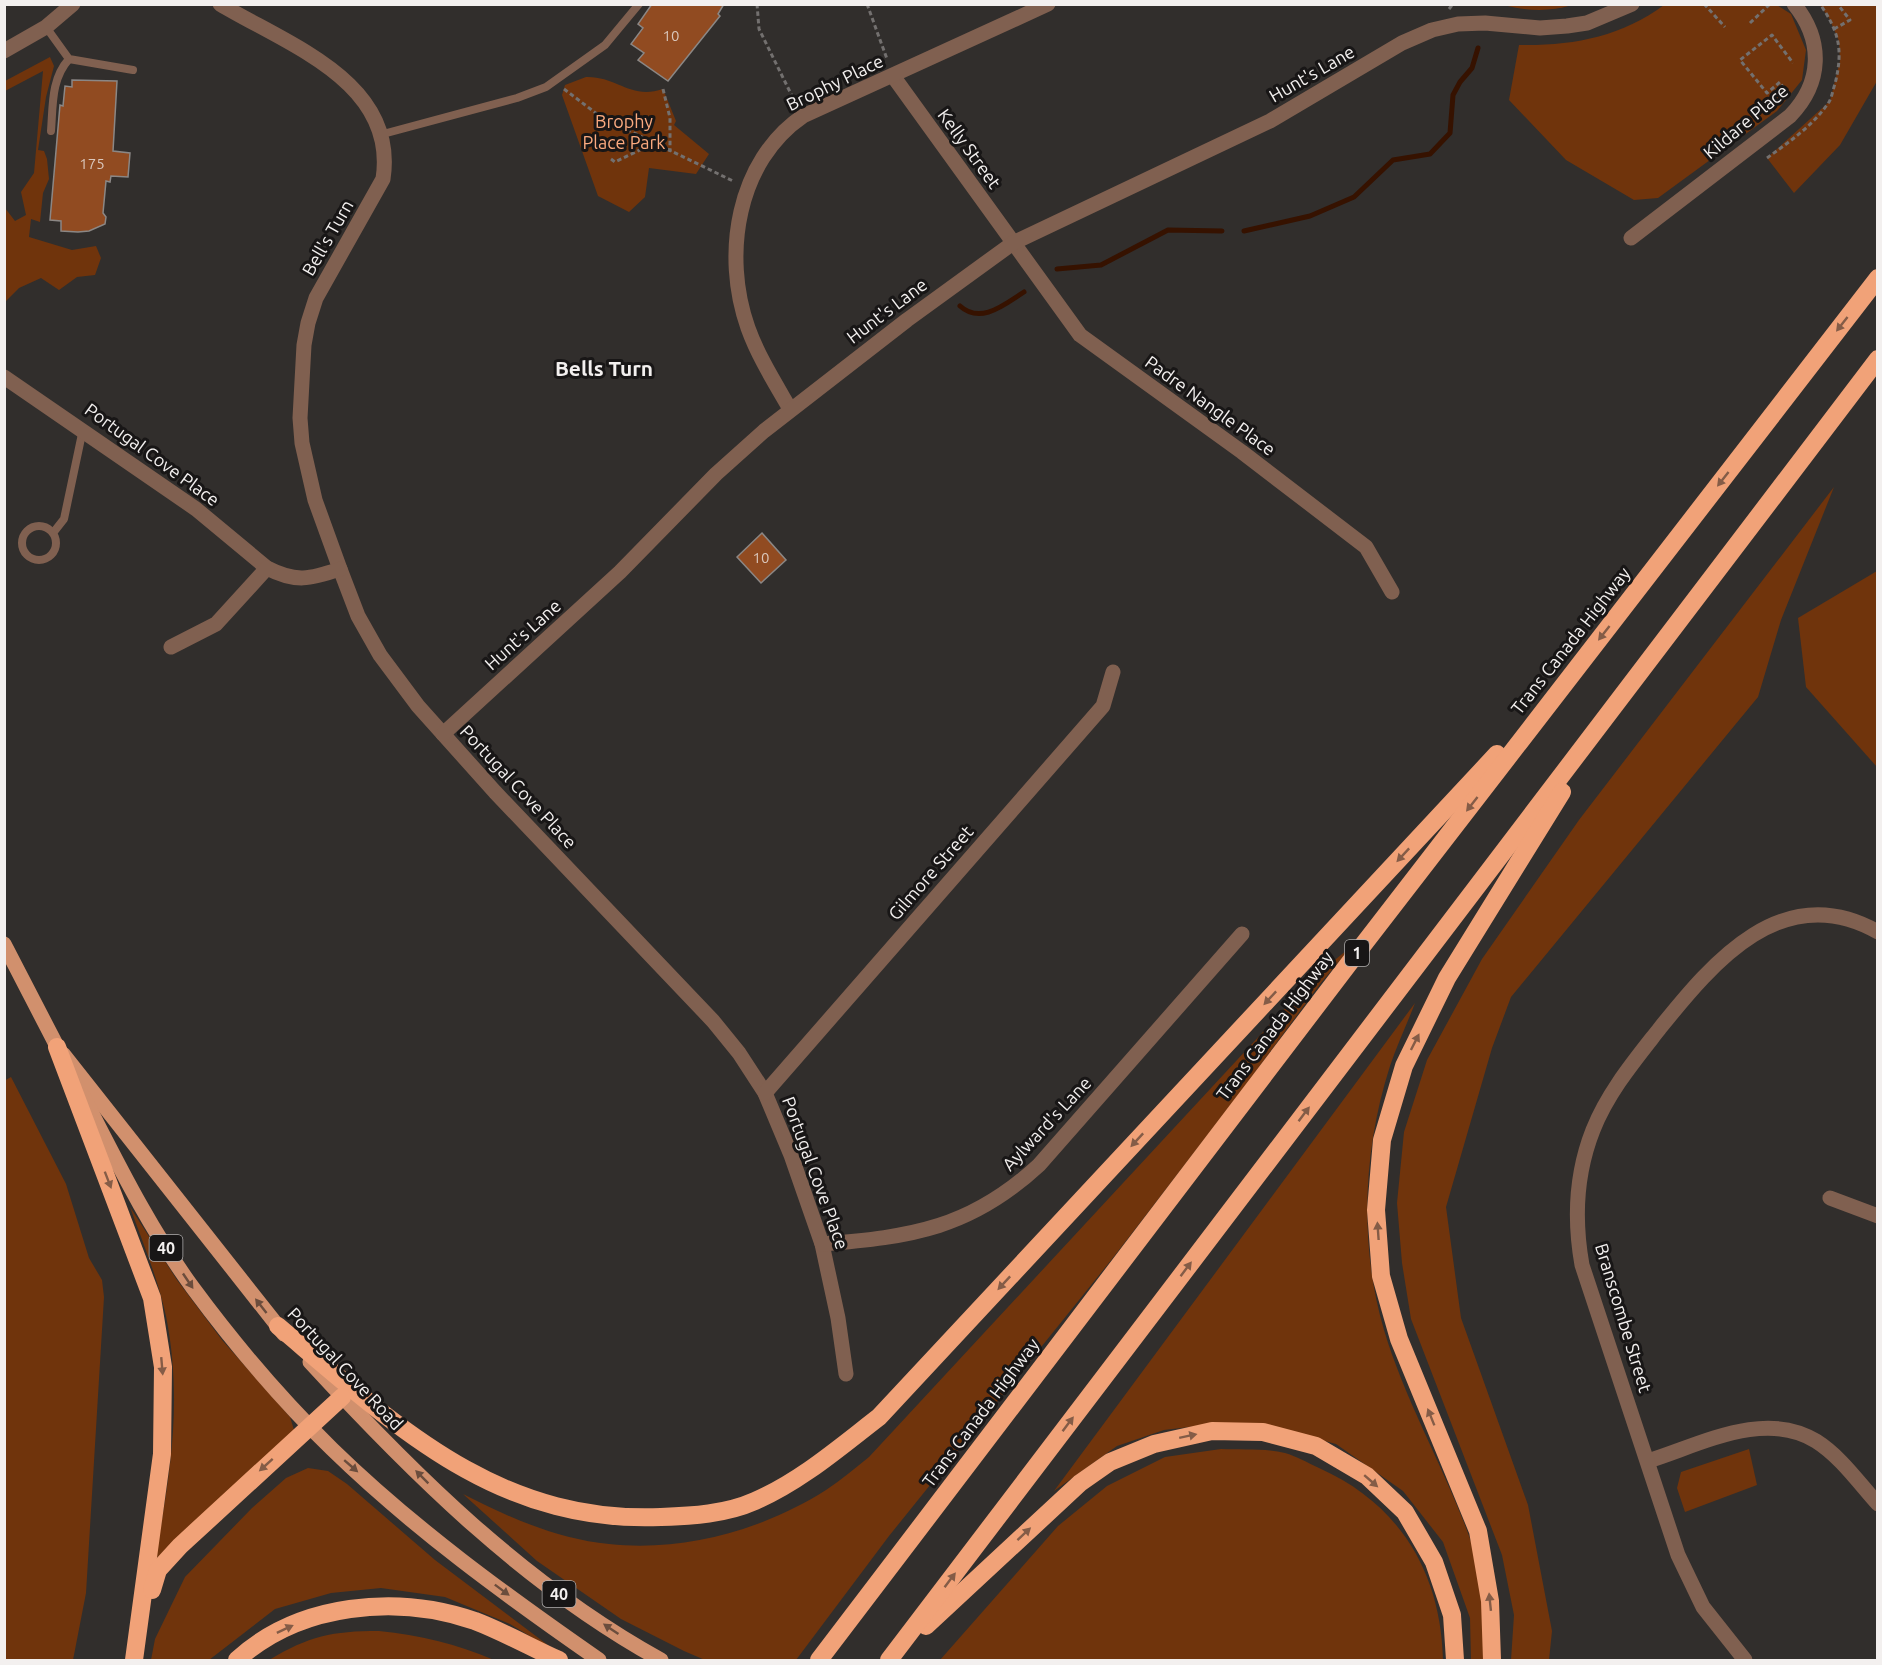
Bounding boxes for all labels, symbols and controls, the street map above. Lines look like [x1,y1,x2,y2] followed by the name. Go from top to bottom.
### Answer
[663,27,679,44] house number: 10
[1265,41,1358,106] street label: Hunt's Lane
[783,50,886,114] street label: Brophy Place
[1699,80,1792,162] street label: Kildare Place
[934,105,1005,192] street label: Kelly Street
[583,111,665,152] park label: Brophy Place Park
[79,155,105,172] house number: 175
[297,196,357,279] street label: Bell's Turn
[842,274,930,347] street label: Hunt's Lane
[1836,317,1848,332] one-way arrow
[1142,351,1279,459] street label: Padre Nangle Place
[555,356,653,380] district label: Bells Turn
[82,399,224,510] street label: Portugal Cove Place
[1717,471,1729,486] one-way arrow
[753,549,769,566] house number: 10
[1507,563,1634,718] street label: Trans Canada Highway
[480,595,564,674] street label: Hunt's Lane
[1597,625,1610,641] one-way arrow
[457,721,581,852] street label: Portugal Cove Place
[1465,796,1478,812] one-way arrow
[884,821,977,924] street label: Gilmore Street
[1397,847,1410,862] one-way arrow
[1345,940,1369,966] road number: 1
[1212,947,1337,1104] street label: Trans Canada Highway
[1263,990,1277,1005] one-way arrow
[1410,1034,1420,1051] one-way arrow
[998,1072,1095,1174] street label: Aylward's Lane
[779,1094,853,1252] street label: Portugal Cove Place
[1298,1106,1310,1122] one-way arrow
[1130,1133,1144,1148] one-way arrow
[103,1171,113,1189] one-way arrow
[1373,1222,1382,1241] one-way arrow
[150,1235,182,1261] road number: 40
[1592,1241,1656,1395] street label: Branscombe Street
[1180,1261,1193,1277] one-way arrow
[183,1273,194,1289] one-way arrow
[997,1275,1011,1290] one-way arrow
[255,1298,268,1314] one-way arrow
[284,1303,407,1433] street label: Portugal Cove Road
[918,1334,1043,1491] street label: Trans Canada Highway
[158,1357,167,1376] one-way arrow
[1426,1408,1436,1426] one-way arrow
[1062,1417,1074,1432] one-way arrow
[1179,1431,1198,1441] one-way arrow
[258,1458,273,1472] one-way arrow
[343,1459,358,1472] one-way arrow
[416,1471,430,1485] one-way arrow
[1363,1474,1379,1487] one-way arrow
[1017,1527,1032,1541] one-way arrow
[944,1572,956,1587] one-way arrow
[542,1581,576,1607] road number: 40
[493,1584,509,1596] one-way arrow
[1485,1593,1495,1612] one-way arrow
[277,1624,295,1634] one-way arrow
[603,1624,619,1635] one-way arrow

